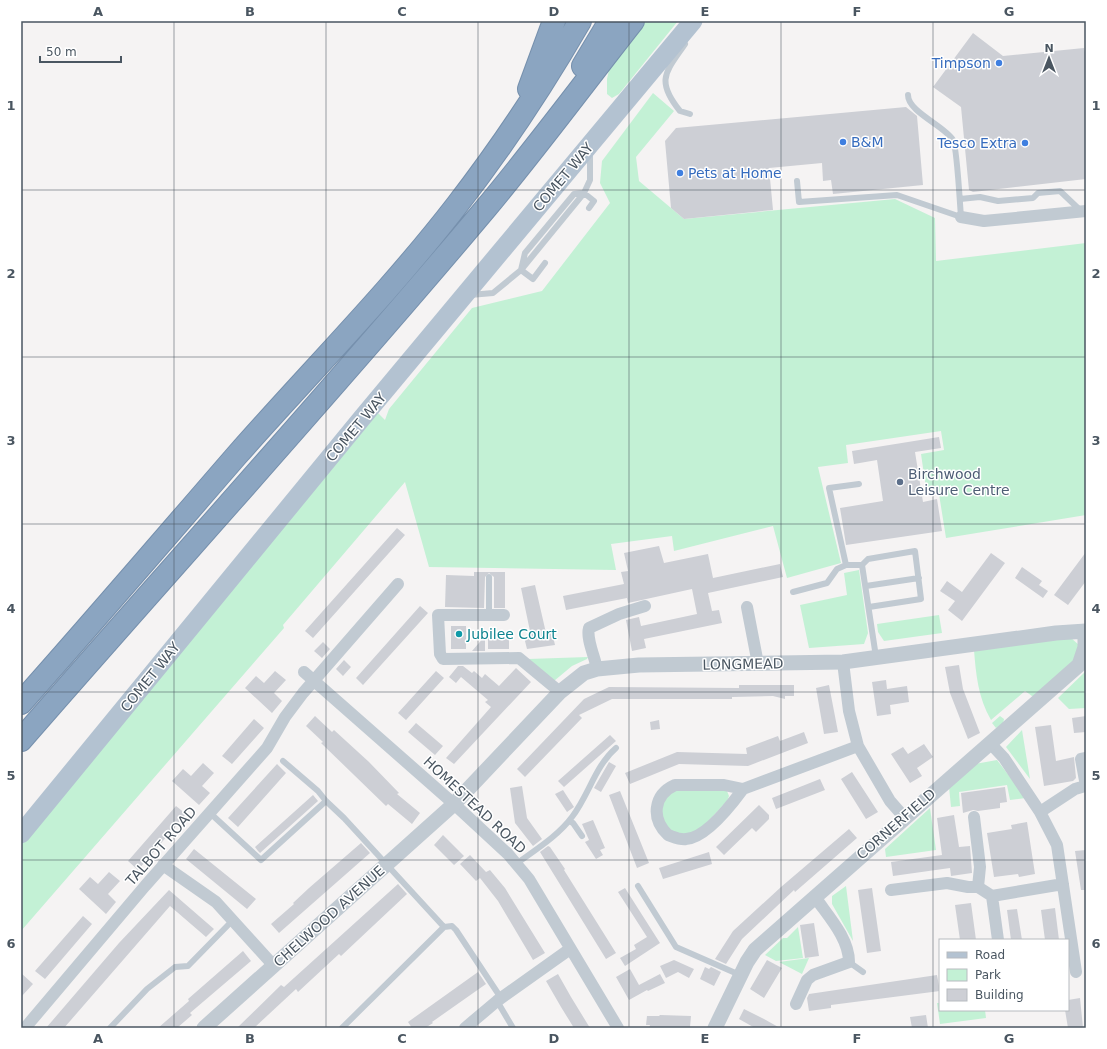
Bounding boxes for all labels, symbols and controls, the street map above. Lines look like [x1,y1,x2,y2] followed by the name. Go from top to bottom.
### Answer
[93,4,103,19] text: A
[245,4,255,19] text: B
[397,4,407,19] text: C
[549,4,560,19] text: D
[701,4,709,19] text: E
[853,4,861,19] text: F
[1004,4,1014,19] text: G
[40,38,121,64] scale bar
[1029,38,1069,78] north arrow
[1044,42,1054,55] text: N
[46,45,77,59] text: 50 m
[931,55,991,71] place label: Timpson
[994,58,1004,68] marker: Timpson
[6,98,16,113] text: 1
[1091,98,1101,113] text: 1
[851,134,884,150] place label: B&M
[936,135,1017,151] place label: Tesco Extra
[838,137,848,147] marker: B&M
[1020,138,1030,148] marker: Tesco Extra
[530,139,597,215] street label: COMET WAY
[688,165,782,181] place label: Pets at Home
[675,168,685,178] marker: Pets at Home
[6,266,16,281] text: 2
[1091,266,1101,281] text: 2
[323,389,390,465] street label: COMET WAY
[6,433,16,448] text: 3
[1091,433,1101,448] text: 3
[908,466,1010,498] place label: Birchwood Leisure Centre
[895,477,905,487] marker: Birchwood Leisure Centre
[6,601,16,616] text: 4
[1091,601,1101,616] text: 4
[466,626,557,642] place label: Jubilee Court
[454,629,464,639] marker: Jubilee Court
[117,639,183,715] street label: COMET WAY
[702,655,784,673] street label: LONGMEAD
[420,753,530,857] street label: HOMESTEAD ROAD
[6,768,16,783] text: 5
[1091,768,1101,783] text: 5
[853,785,939,863] street label: CORNERFIELD
[122,803,200,889] street label: TALBOT ROAD
[270,862,388,970] street label: CHELWOOD AVENUE
[6,936,16,951] text: 6
[1091,936,1101,951] text: 6
[939,939,1069,1011] legend
[975,948,1005,962] text: Road
[975,968,1001,982] text: Park
[975,988,1024,1002] text: Building
[93,1031,103,1046] text: A
[245,1031,255,1046] text: B
[397,1031,407,1046] text: C
[549,1031,560,1046] text: D
[701,1031,709,1046] text: E
[853,1031,861,1046] text: F
[1004,1031,1014,1046] text: G

